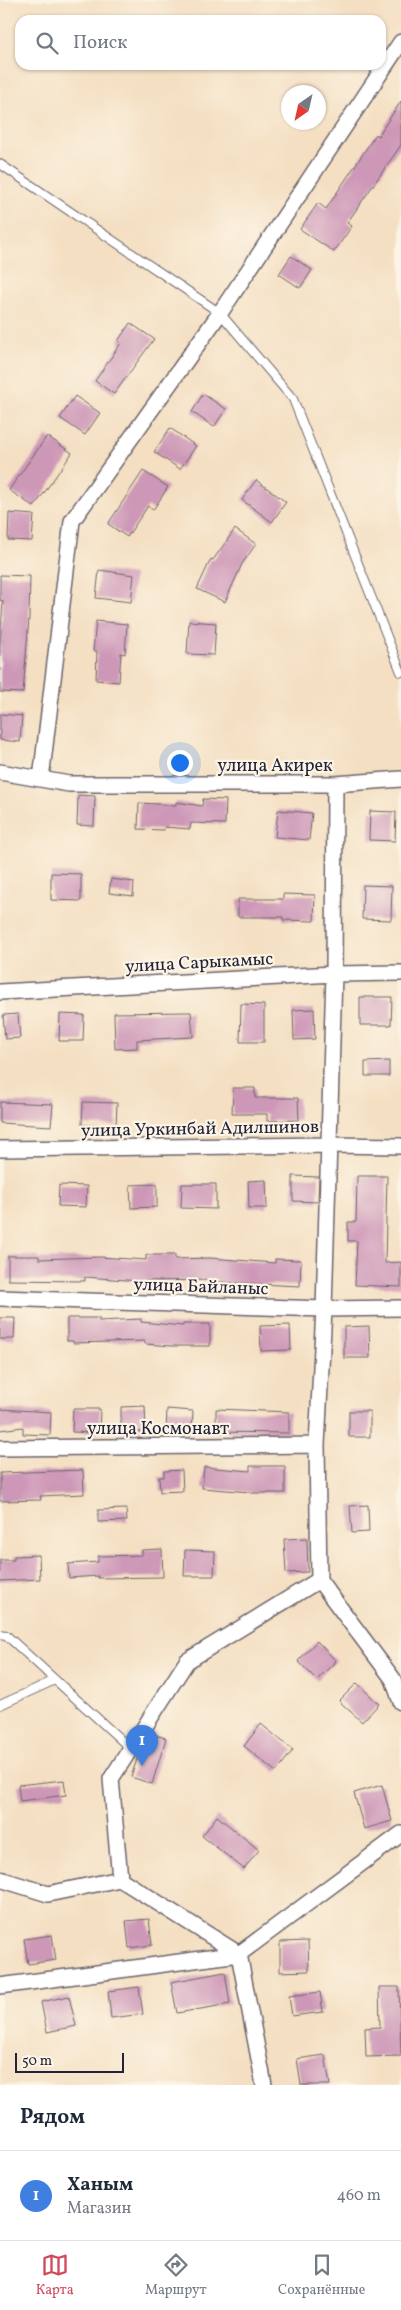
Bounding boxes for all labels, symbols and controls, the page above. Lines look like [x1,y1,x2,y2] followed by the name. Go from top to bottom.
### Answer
[15,15,386,70] search box
[33,29,61,57] icon: search
[73,30,127,56] text: Поиск
[281,85,326,130] north arrow
[167,750,193,776] your location
[217,754,333,779] street label: улица Акирек
[124,947,274,980] street label: улица Сарыкамыс
[81,1115,319,1144] street label: улица Уркинбай Адилшинов
[133,1273,269,1302] street label: улица Байланыс
[87,1417,229,1442] street label: улица Космонавт
[126,1725,158,1766] pin: 1
[15,2050,124,2073] scale bar
[22,2052,52,2071] text: 50 m
[20,2103,85,2132] text: Рядом
[67,2172,133,2198] text: Ханым
[33,2185,39,2207] text: 1
[337,2185,381,2207] text: 460 m
[67,2198,131,2220] text: Магазин
[36,2251,74,2300] tab: Карта
[145,2251,207,2300] tab: Маршрут
[278,2251,365,2300] tab: Сохранённые

